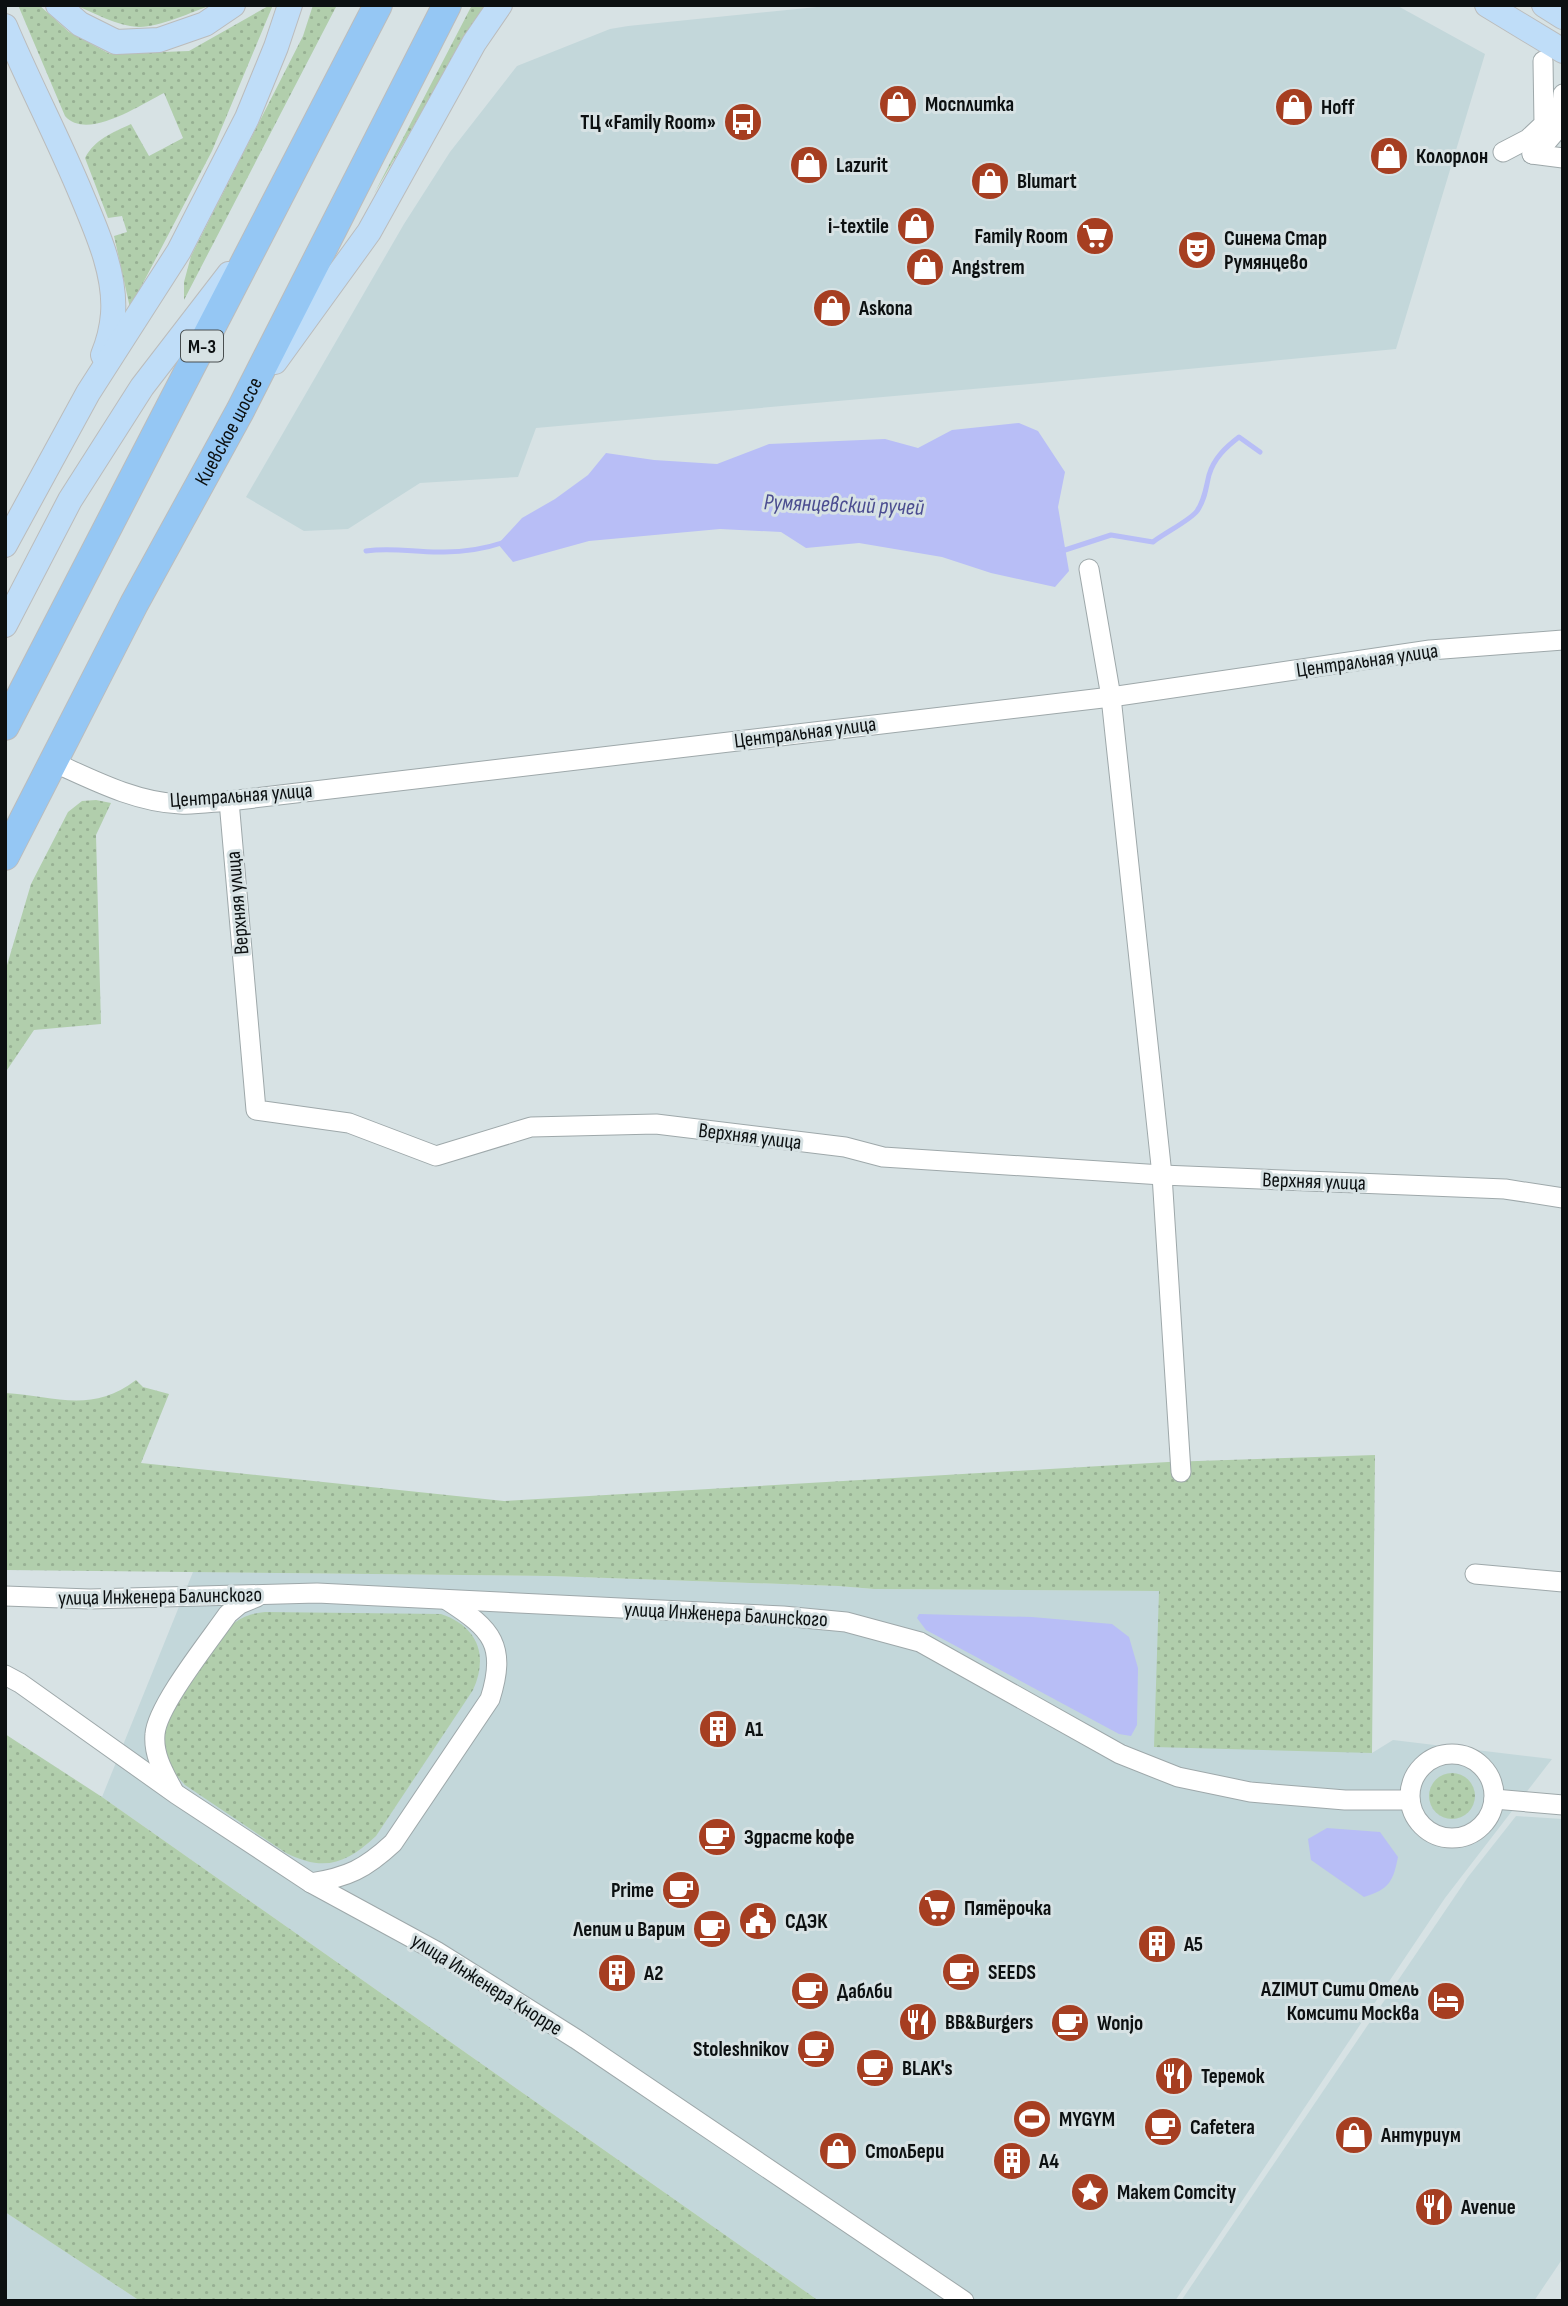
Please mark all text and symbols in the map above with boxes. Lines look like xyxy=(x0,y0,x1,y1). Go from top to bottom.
shop icon: Мосплитка xyxy=(877,83,919,125)
shop icon: Hoff xyxy=(1273,86,1315,128)
place label: Мосплитка xyxy=(925,92,1014,117)
place label: Hoff xyxy=(1321,95,1355,120)
bus stop icon: ТЦ «Family Room» xyxy=(722,101,764,143)
place label: ТЦ «Family Room» xyxy=(580,110,716,135)
shop icon: Колорлон xyxy=(1368,135,1410,177)
shop icon: Lazurit xyxy=(788,144,830,186)
place label: Колорлон xyxy=(1416,144,1488,169)
place label: Lazurit xyxy=(836,153,888,178)
shop icon: Blumart xyxy=(969,160,1011,202)
place label: Blumart xyxy=(1017,169,1077,194)
shop icon: i-textile xyxy=(895,205,937,247)
place label: i-textile xyxy=(828,214,889,239)
supermarket icon: Family Room xyxy=(1074,215,1116,257)
place label: Family Room xyxy=(975,224,1068,249)
place label: Синема Стар Румянцево xyxy=(1224,226,1327,275)
theatre icon: Синема Стар Румянцево xyxy=(1176,229,1218,271)
shop icon: Angstrem xyxy=(904,246,946,288)
place label: Angstrem xyxy=(951,255,1025,280)
shop icon: Askona xyxy=(811,287,853,329)
place label: Askona xyxy=(858,296,913,321)
road number: М-3 xyxy=(181,330,223,362)
street label: Киевское шоссе xyxy=(190,373,268,490)
water label: Румянцевский ручей xyxy=(763,488,925,522)
street label: Центральная улица xyxy=(1295,638,1440,683)
street label: Центральная улица xyxy=(733,711,878,754)
street label: Центральная улица xyxy=(169,778,313,813)
street label: Верхняя улица xyxy=(221,850,254,956)
street label: Верхняя улица xyxy=(697,1118,803,1155)
street label: Верхняя улица xyxy=(1262,1167,1366,1196)
street label: улица Инженера Балинского xyxy=(58,1582,262,1611)
street label: улица Инженера Балинского xyxy=(623,1597,828,1632)
building icon: А1 xyxy=(697,1708,739,1750)
place label: А1 xyxy=(744,1717,763,1742)
cafe icon: Здрасте кофе xyxy=(696,1816,738,1858)
place label: Здрасте кофе xyxy=(744,1825,854,1850)
cafe icon: Prime xyxy=(660,1869,702,1911)
place label: Prime xyxy=(611,1878,654,1903)
supermarket icon: Пятёрочка xyxy=(916,1887,958,1929)
place label: Пятёрочка xyxy=(964,1896,1051,1921)
public building icon: СДЭК xyxy=(737,1900,779,1942)
cafe icon: Лепим и Варим xyxy=(691,1908,733,1950)
place label: СДЭК xyxy=(785,1909,828,1934)
place label: Лепим и Варим xyxy=(572,1917,685,1942)
building icon: А5 xyxy=(1136,1923,1178,1965)
street label: улица Инженера Кнорре xyxy=(407,1928,567,2041)
place label: А5 xyxy=(1183,1932,1203,1957)
cafe icon: SEEDS xyxy=(940,1951,982,1993)
building icon: А2 xyxy=(596,1952,638,1994)
place label: SEEDS xyxy=(988,1960,1036,1985)
place label: А2 xyxy=(643,1961,664,1986)
cafe icon: Даблби xyxy=(789,1970,831,2012)
place label: AZIMUT Сити Отель Комсити Москва xyxy=(1260,1977,1419,2026)
place label: Даблби xyxy=(837,1979,892,2004)
hotel icon: AZIMUT Сити Отель Комсити Москва xyxy=(1425,1980,1467,2022)
restaurant icon: BB&Burgers xyxy=(897,2001,939,2043)
cafe icon: Wonjo xyxy=(1049,2002,1091,2044)
place label: BB&Burgers xyxy=(945,2010,1033,2035)
place label: Wonjo xyxy=(1097,2011,1143,2036)
cafe icon: Stoleshnikov xyxy=(795,2028,837,2070)
place label: Stoleshnikov xyxy=(693,2037,789,2062)
cafe icon: BLAK's xyxy=(854,2047,896,2089)
restaurant icon: Теремок xyxy=(1153,2055,1195,2097)
place label: BLAK's xyxy=(902,2056,953,2081)
place label: Теремок xyxy=(1201,2064,1265,2089)
sports icon: MYGYM xyxy=(1011,2098,1053,2140)
cafe icon: Cafetera xyxy=(1142,2106,1184,2148)
place label: MYGYM xyxy=(1059,2107,1115,2132)
shop icon: Антуриум xyxy=(1333,2114,1375,2156)
place label: Cafetera xyxy=(1190,2115,1255,2140)
place label: Антуриум xyxy=(1380,2123,1461,2148)
shop icon: СтолБери xyxy=(817,2130,859,2172)
place label: СтолБери xyxy=(865,2139,944,2164)
building icon: А4 xyxy=(991,2140,1033,2182)
place label: А4 xyxy=(1038,2149,1059,2174)
place icon: Макет Comcity xyxy=(1069,2171,1111,2213)
place label: Макет Comcity xyxy=(1117,2180,1237,2205)
restaurant icon: Avenue xyxy=(1413,2186,1455,2228)
place label: Avenue xyxy=(1460,2195,1516,2220)

